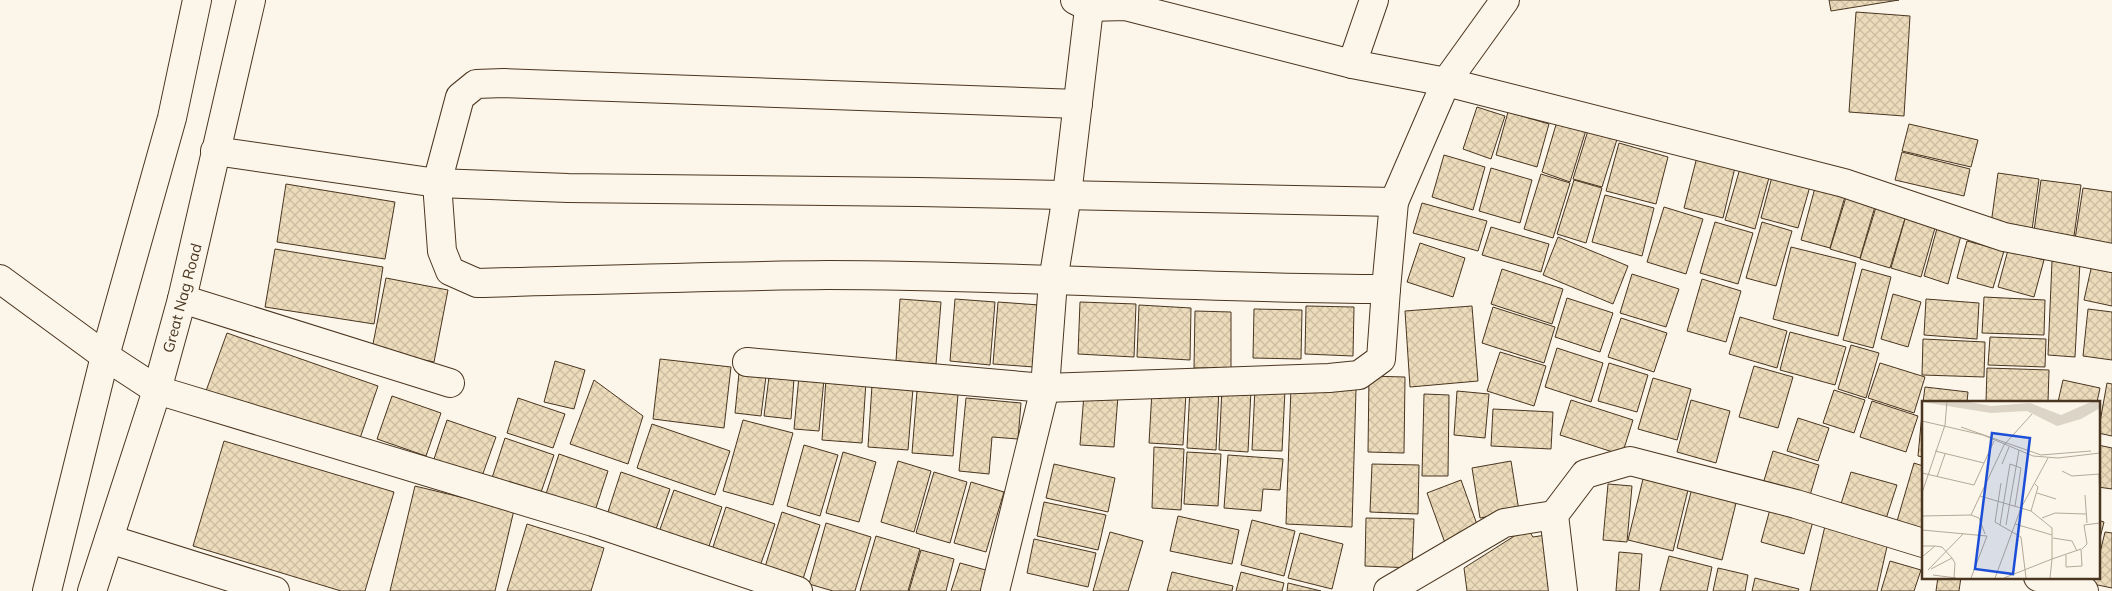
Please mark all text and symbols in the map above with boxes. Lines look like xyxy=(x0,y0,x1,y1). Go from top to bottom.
street label: Great Nag Road xyxy=(158,241,206,355)
inset map xyxy=(1922,401,2100,578)

